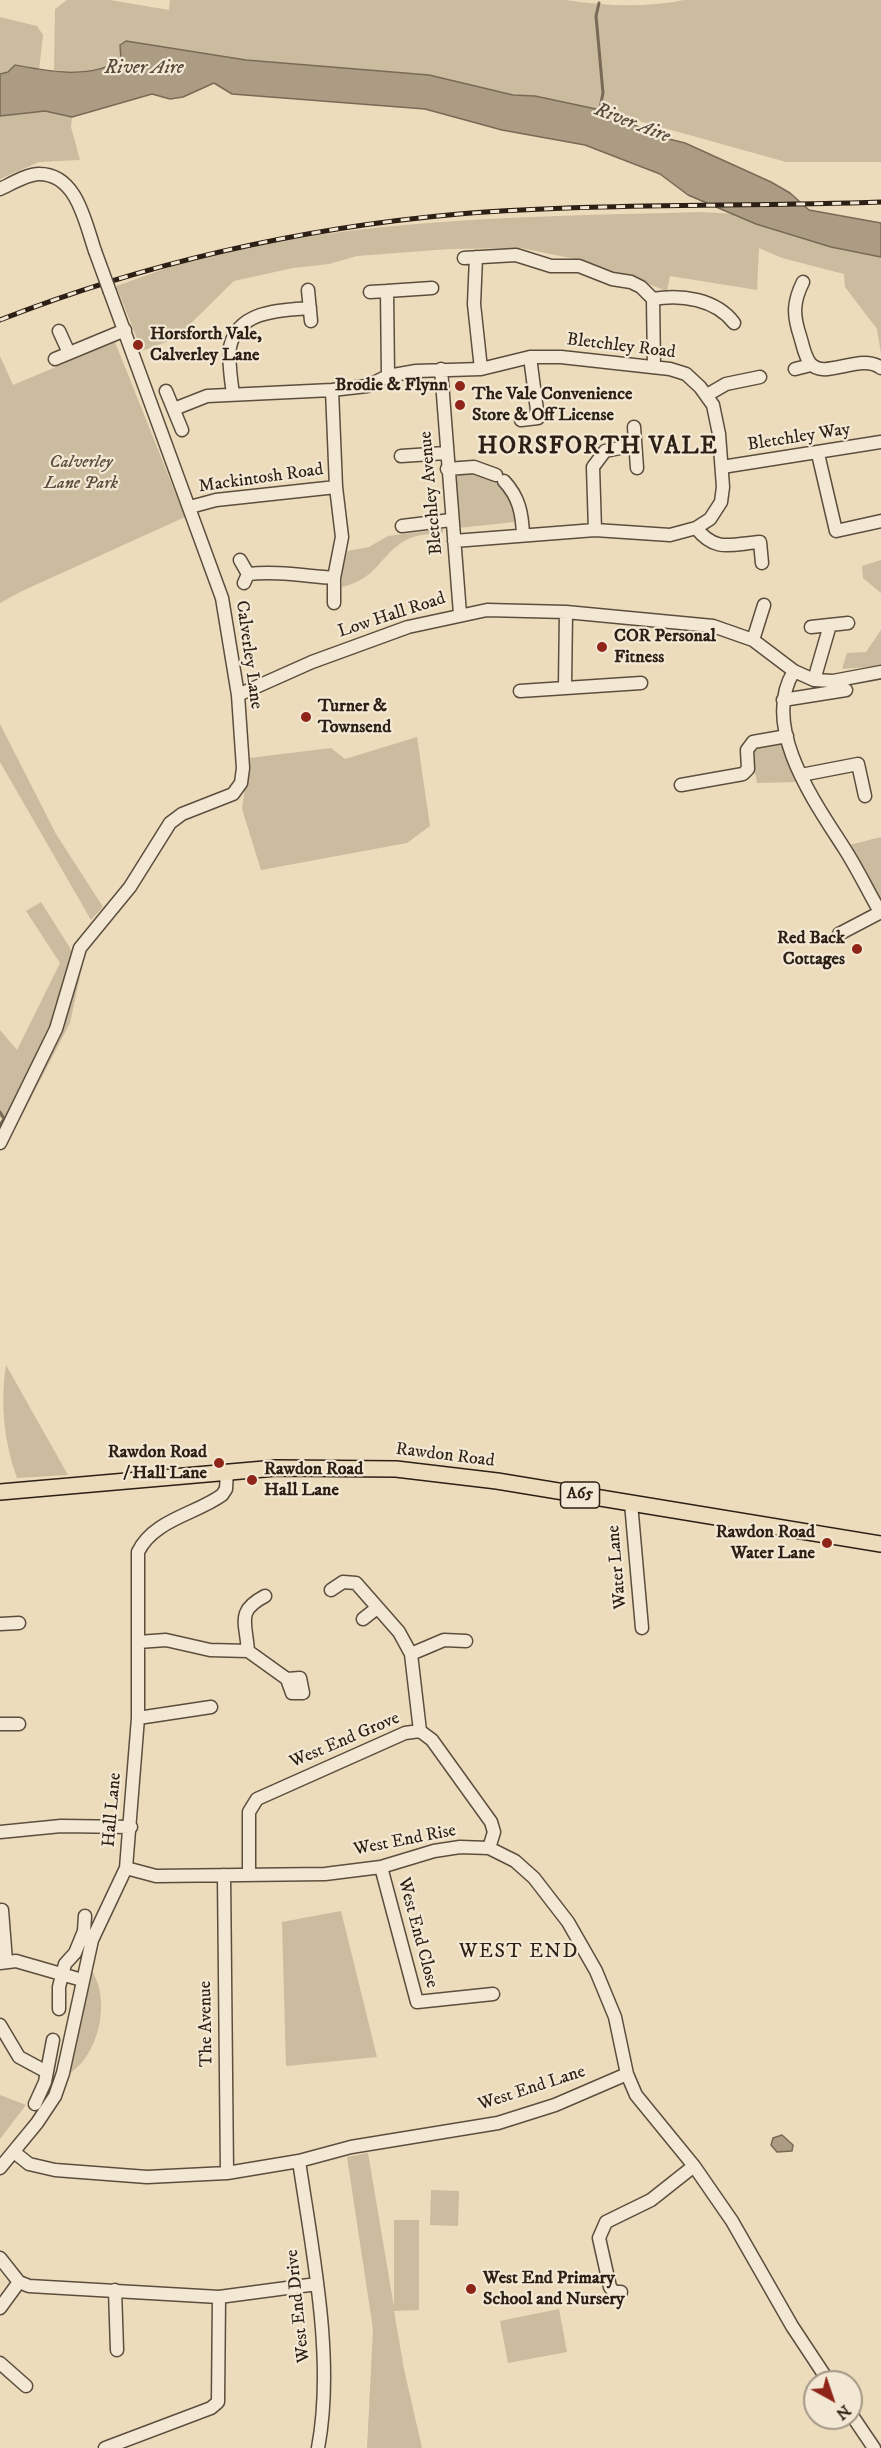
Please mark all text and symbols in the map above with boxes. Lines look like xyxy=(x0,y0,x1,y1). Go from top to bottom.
water label: River Aire xyxy=(104,57,184,81)
water label: River Aire xyxy=(591,99,673,149)
place label: Horsforth Vale, Calverley Lane xyxy=(150,324,262,366)
street label: Bletchley Road xyxy=(565,330,677,364)
marker: Horsforth Vale, Calverley Lane xyxy=(131,338,145,352)
place label: Brodie & Flynn xyxy=(335,375,448,397)
marker: Brodie & Flynn xyxy=(453,379,467,393)
place label: The Vale Convenience Store & Off License xyxy=(472,384,632,426)
marker: The Vale Convenience Store & Off License xyxy=(453,398,467,412)
street label: Bletchley Way xyxy=(746,419,852,457)
street label: Bletchley Avenue xyxy=(416,430,448,556)
district label: HORSFORTH VALE xyxy=(478,434,718,462)
park label: Calverley Lane Park xyxy=(44,452,118,494)
street label: Mackintosh Road xyxy=(197,460,325,498)
street label: Low Hall Road xyxy=(336,588,448,644)
street label: Calverley Lane xyxy=(230,599,266,711)
place label: COR Personal Fitness xyxy=(614,626,716,668)
marker: COR Personal Fitness xyxy=(595,640,609,654)
place label: Turner & Townsend xyxy=(318,696,391,738)
marker: Turner & Townsend xyxy=(299,710,313,724)
place label: Red Back Cottages xyxy=(777,928,845,970)
marker: Red Back Cottages xyxy=(850,942,864,956)
street label: Rawdon Road xyxy=(394,1439,496,1473)
place label: Rawdon Road / Hall Lane xyxy=(108,1442,207,1484)
marker: Rawdon Road / Hall Lane xyxy=(212,1456,226,1470)
place label: Rawdon Road Hall Lane xyxy=(264,1459,363,1502)
marker: Rawdon Road Hall Lane xyxy=(245,1473,259,1487)
road number: A65 xyxy=(560,1482,600,1508)
place label: Rawdon Road Water Lane xyxy=(716,1522,815,1564)
street label: Water Lane xyxy=(604,1524,632,1610)
marker: Rawdon Road Water Lane xyxy=(820,1536,834,1550)
street label: West End Grove xyxy=(287,1708,403,1774)
street label: Hall Lane xyxy=(99,1772,127,1848)
street label: West End Rise xyxy=(352,1821,458,1861)
street label: West End Close xyxy=(392,1876,442,1990)
district label: WEST END xyxy=(459,1941,579,1965)
street label: The Avenue xyxy=(195,1981,219,2067)
street label: West End Lane xyxy=(476,2062,588,2116)
street label: West End Drive xyxy=(282,2248,316,2364)
place label: West End Primary School and Nursery xyxy=(483,2268,625,2310)
marker: West End Primary School and Nursery xyxy=(464,2282,478,2296)
north arrow xyxy=(803,2370,863,2430)
text: N xyxy=(832,2400,855,2424)

